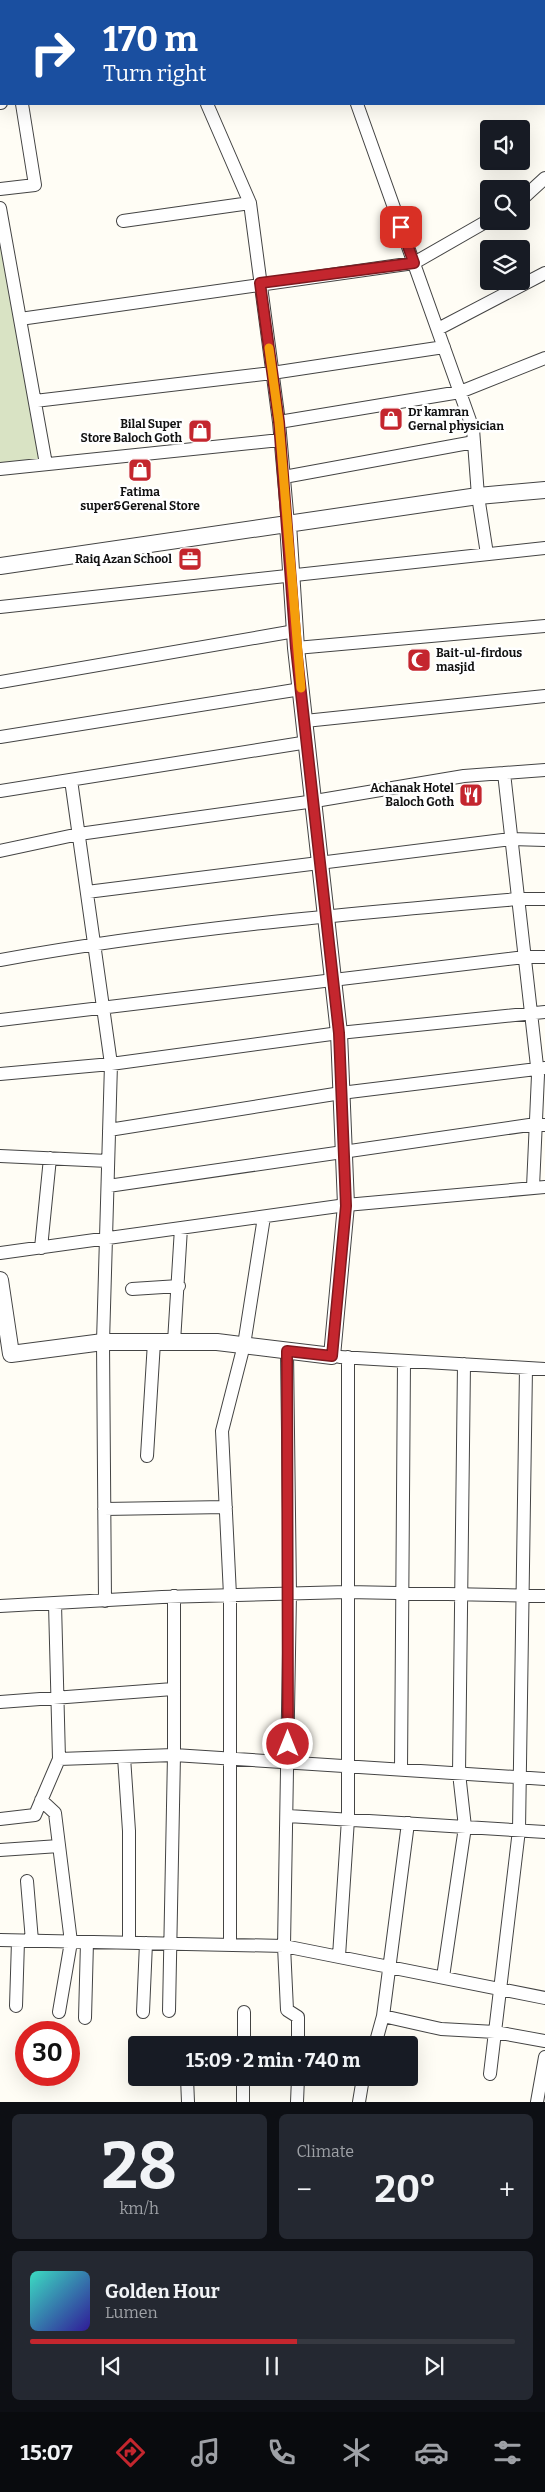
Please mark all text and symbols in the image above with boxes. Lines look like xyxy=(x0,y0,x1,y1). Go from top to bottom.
text: 170 m xyxy=(103,18,198,60)
icon: right xyxy=(20,20,85,85)
text: Turn right xyxy=(103,60,206,87)
map controls xyxy=(480,120,530,290)
button: sound xyxy=(480,120,530,170)
button: search xyxy=(480,180,530,230)
pin xyxy=(380,206,422,248)
icon: arrive xyxy=(387,213,415,241)
button: layers xyxy=(480,240,530,290)
place label: Dr kamran Gernal physician xyxy=(408,405,504,433)
shop icon: Dr kamran Gernal physician xyxy=(378,406,404,432)
place label: Bilal Super Store Baloch Goth xyxy=(81,417,182,445)
shop icon: Bilal Super Store Baloch Goth xyxy=(187,418,213,444)
shop icon: Fatima super&Gerenal Store xyxy=(127,457,153,483)
place label: Fatima super&Gerenal Store xyxy=(80,485,200,513)
office icon: Raiq Azan School xyxy=(177,546,203,572)
place label: Raiq Azan School xyxy=(75,552,172,566)
place label: Bait-ul-firdous masjid xyxy=(436,646,522,675)
mosque icon: Bait-ul-firdous masjid xyxy=(406,647,432,673)
place label: Achanak Hotel Baloch Goth xyxy=(370,781,454,809)
restaurant icon: Achanak Hotel Baloch Goth xyxy=(458,782,484,808)
position arrow xyxy=(261,1717,313,1769)
speed limit sign: 30 xyxy=(15,2021,80,2086)
text: 15:09 · 2 min · 740 m xyxy=(186,2049,360,2072)
text: 28 xyxy=(101,2127,177,2205)
text: Climate xyxy=(297,2142,354,2161)
text: 20° xyxy=(375,2166,436,2212)
text: − xyxy=(297,2173,312,2206)
text: + xyxy=(499,2173,515,2206)
text: km/h xyxy=(119,2199,159,2218)
text: Golden Hour xyxy=(105,2280,220,2303)
text: Lumen xyxy=(105,2303,158,2322)
icon: previous xyxy=(97,2352,125,2380)
icon: pause xyxy=(258,2352,286,2380)
icon: next xyxy=(420,2352,448,2380)
icon: directions xyxy=(113,2435,148,2470)
icon: music xyxy=(188,2435,223,2470)
icon: phone xyxy=(264,2435,299,2470)
icon: climate xyxy=(339,2435,374,2470)
icon: car xyxy=(414,2435,449,2470)
icon: filters xyxy=(490,2435,525,2470)
text: 15:07 xyxy=(20,2439,73,2466)

